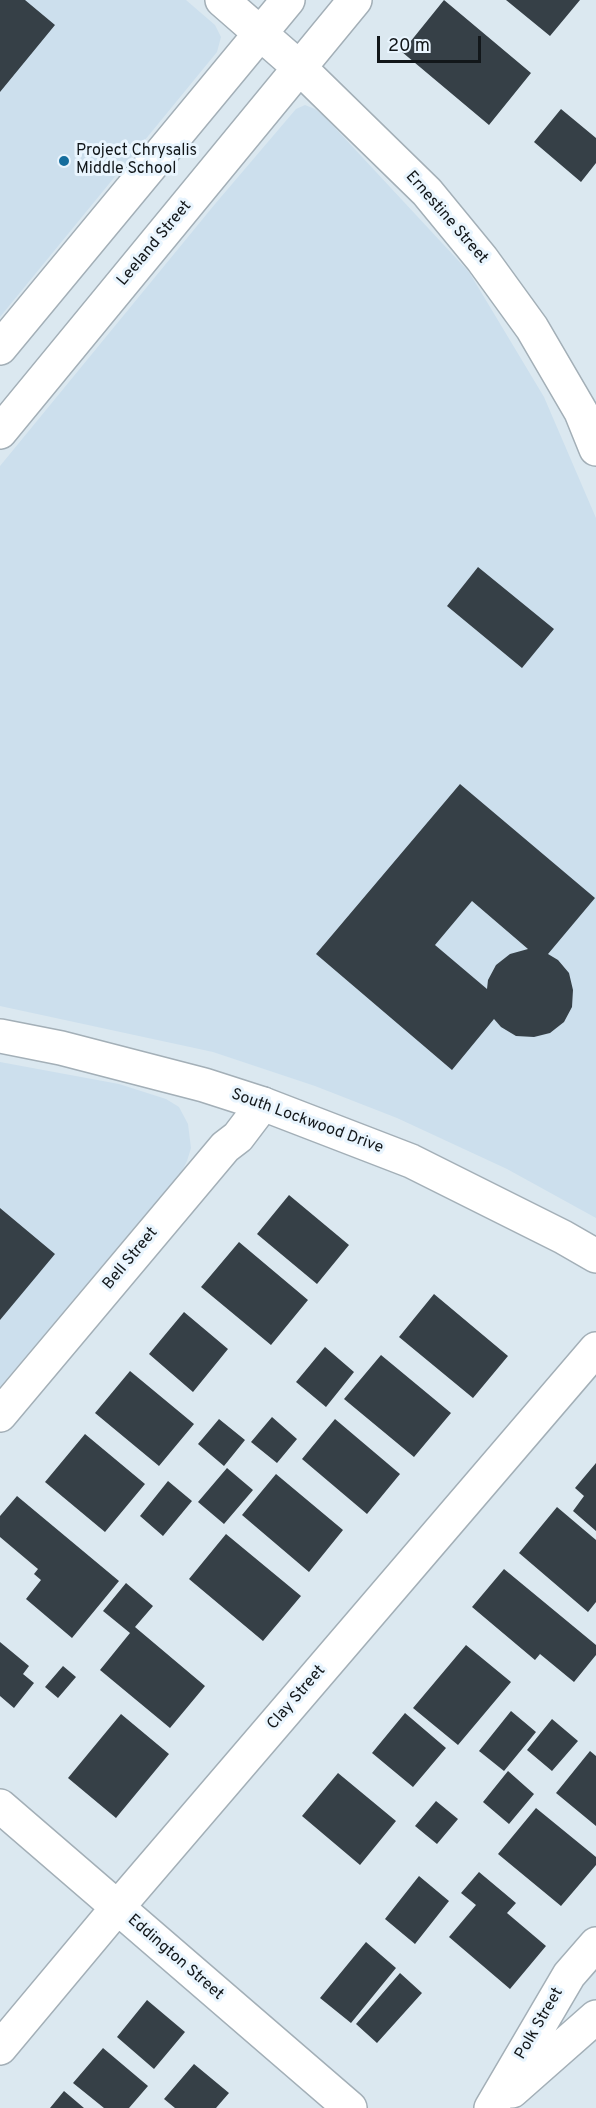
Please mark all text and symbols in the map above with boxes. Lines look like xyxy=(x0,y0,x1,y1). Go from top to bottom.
scale bar xyxy=(380,24,484,62)
text: 20 m xyxy=(388,35,430,58)
place label: Project Chrysalis Middle School xyxy=(76,142,197,180)
marker: Project Chrysalis Middle School xyxy=(57,154,71,168)
street label: Ernestine Street xyxy=(401,168,491,268)
street label: Leeland Street xyxy=(114,197,196,291)
street label: South Lockwood Drive xyxy=(228,1086,386,1158)
street label: Bell Street xyxy=(99,1224,163,1294)
street label: Clay Street xyxy=(264,1662,330,1734)
street label: Eddington Street xyxy=(123,1911,227,2005)
street label: Polk Street xyxy=(512,1985,568,2063)

